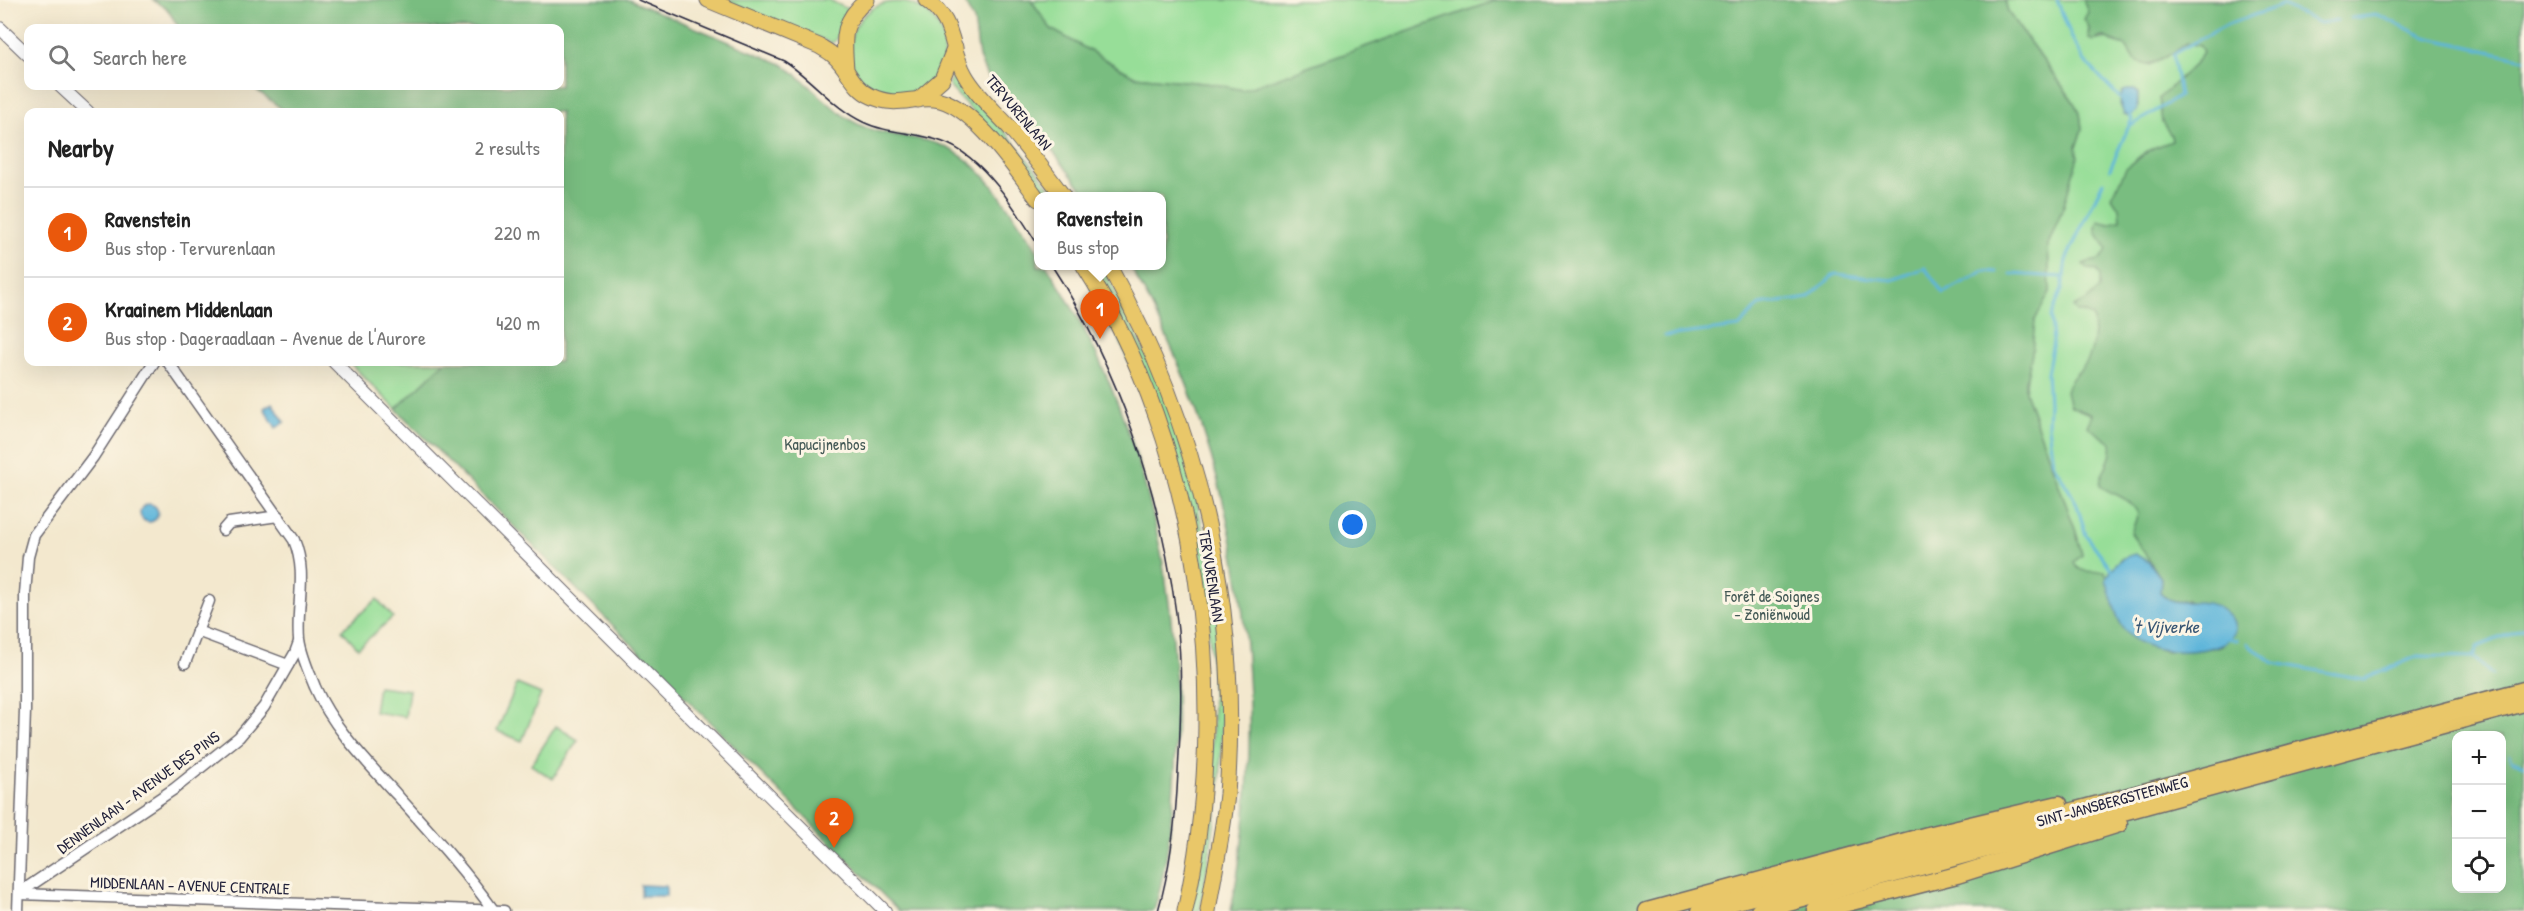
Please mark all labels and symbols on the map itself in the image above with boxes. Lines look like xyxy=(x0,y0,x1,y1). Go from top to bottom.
street label: TERVURENLAAN xyxy=(981,69,1057,155)
pin: 1 xyxy=(1080,290,1120,339)
park label: Kapucijnenbos xyxy=(784,433,866,455)
your location xyxy=(1338,510,1367,539)
street label: TERVURENLAAN xyxy=(1194,529,1230,623)
park label: Forêt de Soignes - Zoniënwoud xyxy=(1724,585,1819,625)
water label: 't Vijverke xyxy=(2131,614,2200,639)
street label: DENNENLAAN - AVENUE DES PINS xyxy=(52,725,224,859)
street label: SINT-JANSBERGSTEENWEG xyxy=(2034,770,2190,832)
pin: 2 xyxy=(814,798,854,848)
street label: MIDDENLAAN - AVENUE CENTRALE xyxy=(90,871,290,899)

